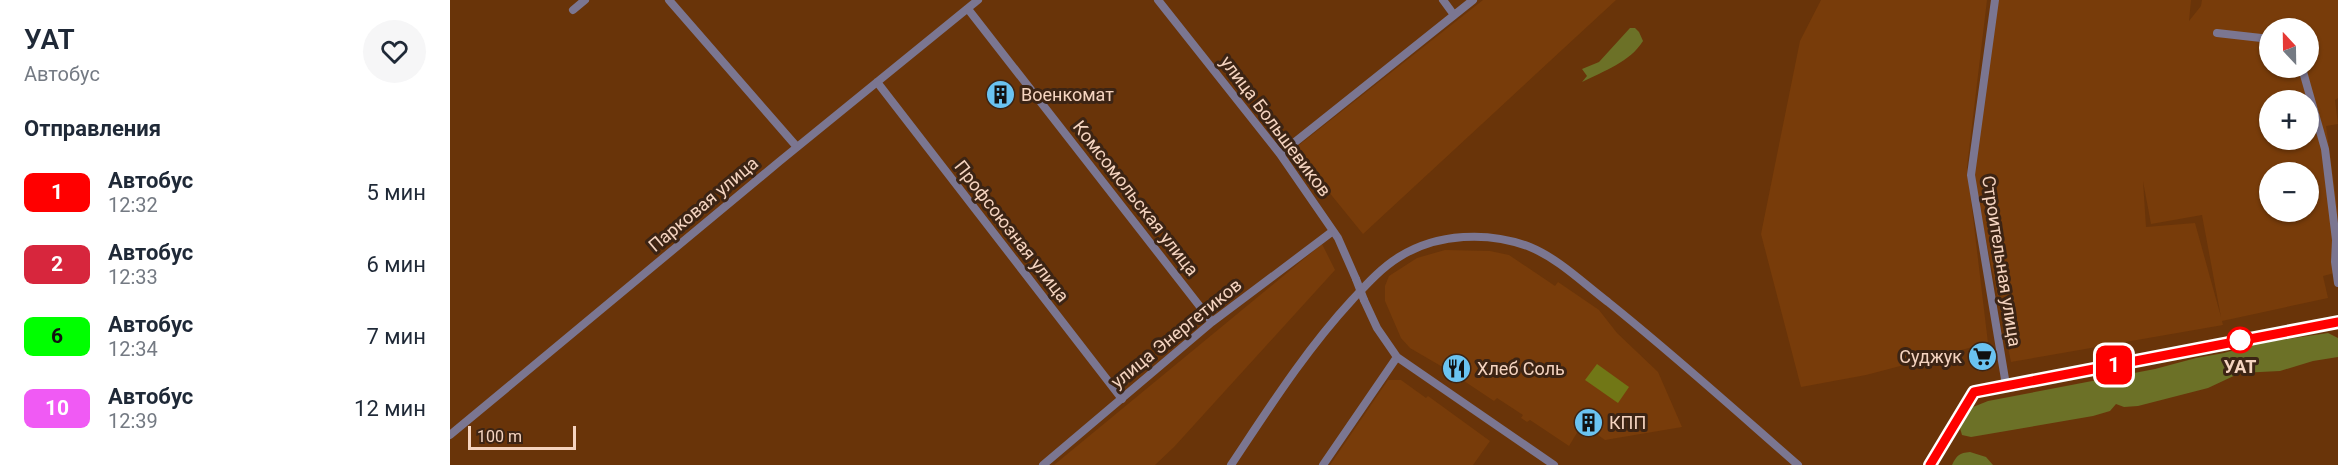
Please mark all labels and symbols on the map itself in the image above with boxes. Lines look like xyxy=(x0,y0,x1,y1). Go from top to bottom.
north arrow xyxy=(2259,18,2319,78)
street label: улица Большевиков xyxy=(1216,52,1336,200)
building icon: Военкомат xyxy=(984,78,1016,110)
place label: Военкомат xyxy=(1021,84,1114,105)
street label: Комсомольская улица xyxy=(1069,116,1203,280)
street label: Парковая улица xyxy=(644,152,762,256)
street label: Профсоюзная улица xyxy=(950,156,1074,306)
street label: Строительная улица xyxy=(1978,174,2026,348)
street label: улица Энергетиков xyxy=(1106,274,1246,392)
marker: УАТ xyxy=(2227,327,2253,353)
supermarket icon: Суджук xyxy=(1967,340,1999,372)
place label: Суджук xyxy=(1899,346,1962,367)
line badge: 1 xyxy=(2094,346,2134,385)
restaurant icon: Хлеб Соль xyxy=(1440,352,1472,384)
place label: УАТ xyxy=(2224,356,2256,377)
place label: Хлеб Соль xyxy=(1477,358,1565,379)
building icon: КПП xyxy=(1572,406,1604,438)
place label: КПП xyxy=(1609,412,1646,433)
scale bar xyxy=(468,423,576,450)

